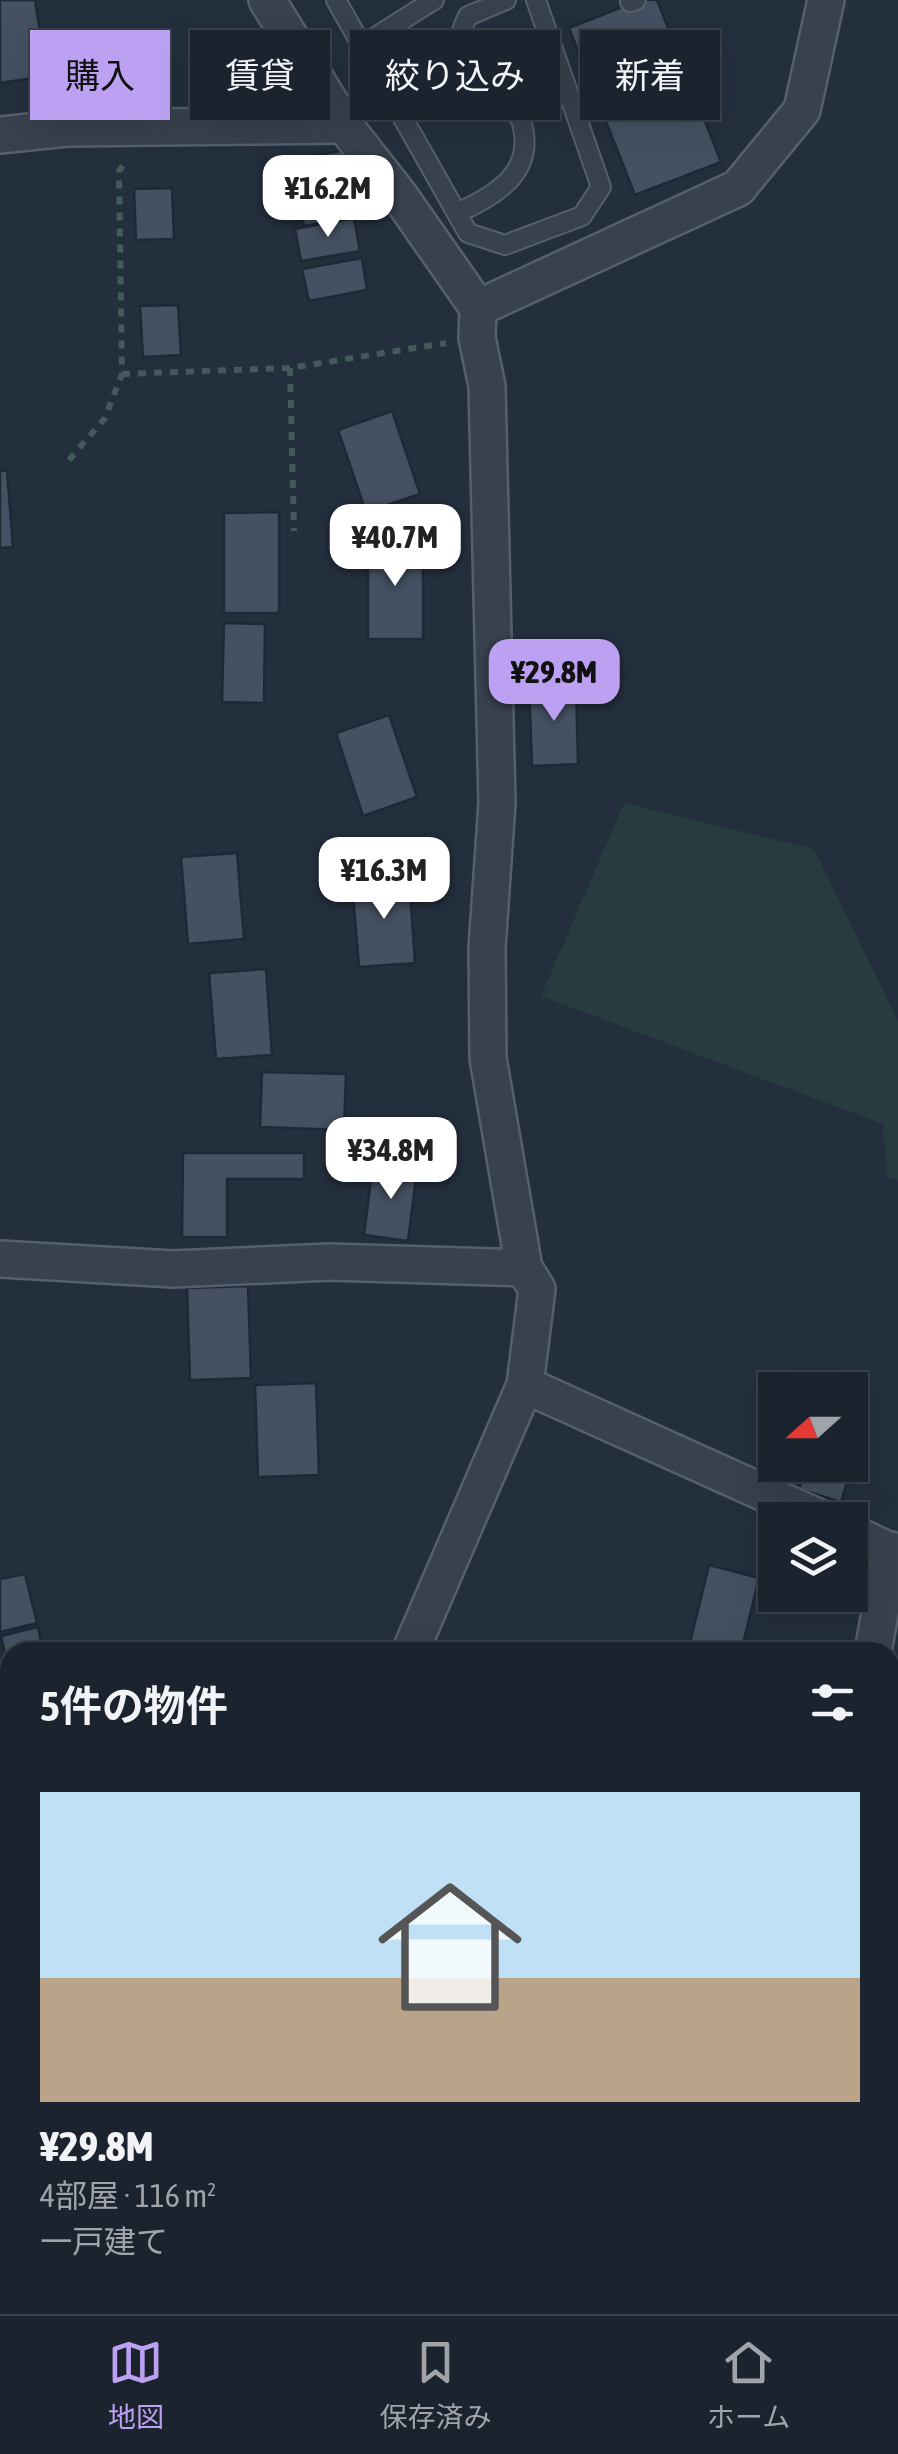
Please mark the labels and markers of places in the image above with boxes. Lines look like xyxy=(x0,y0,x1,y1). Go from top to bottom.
pin: ¥16.2M xyxy=(247,155,409,240)
pin: ¥40.7M xyxy=(314,504,476,589)
pin: ¥29.8M xyxy=(473,639,635,724)
pin: ¥16.3M xyxy=(303,837,465,922)
pin: ¥34.8M xyxy=(310,1117,472,1202)

